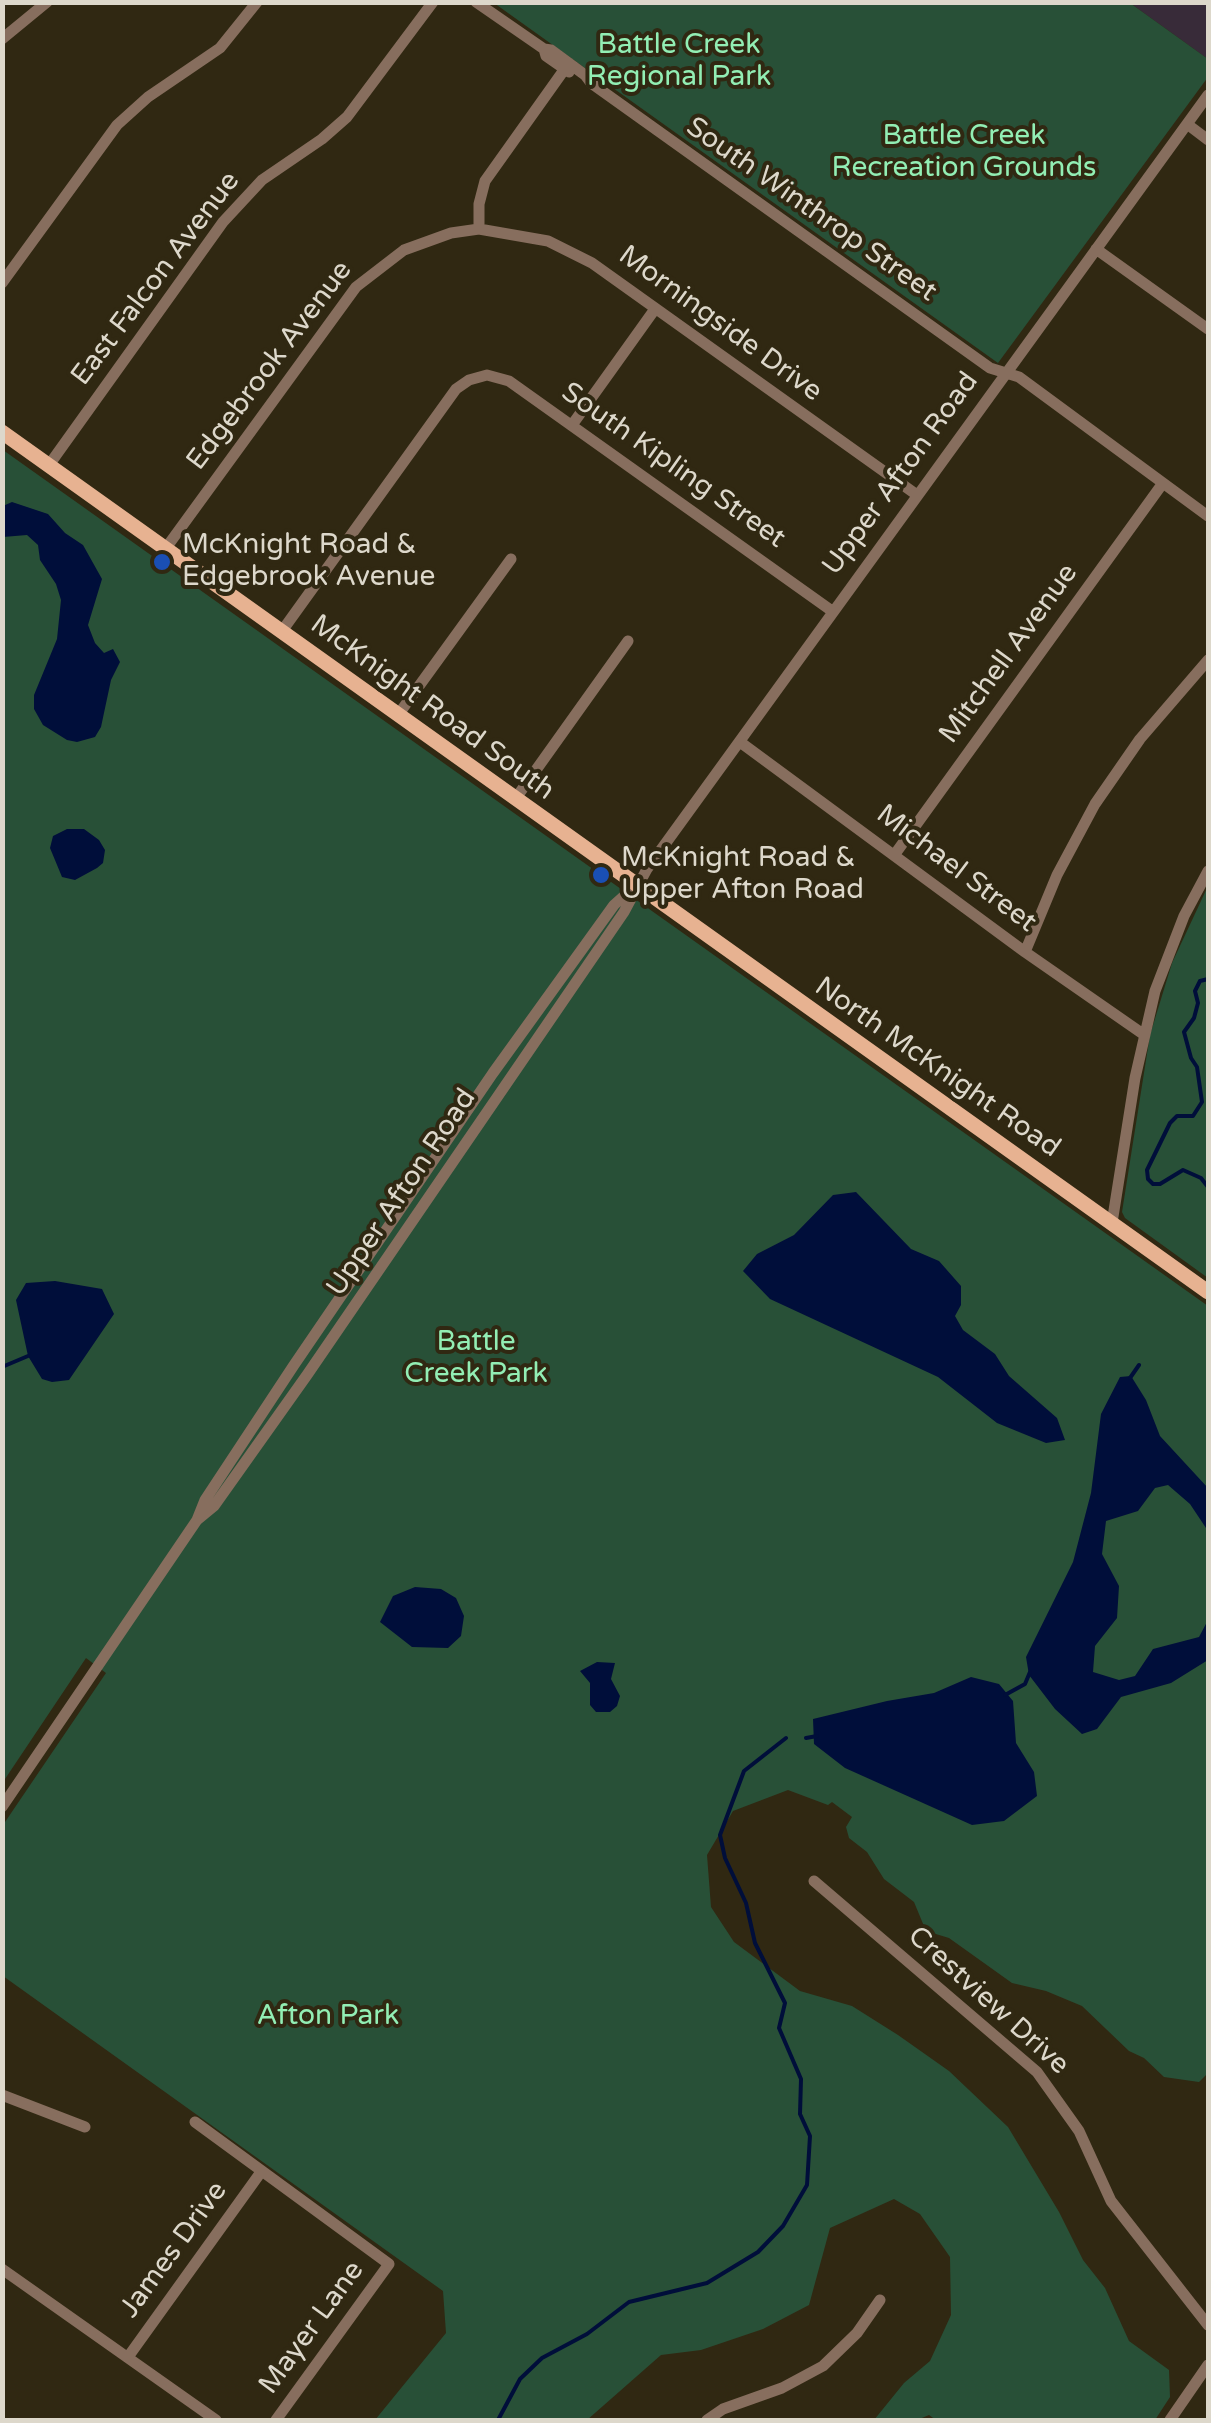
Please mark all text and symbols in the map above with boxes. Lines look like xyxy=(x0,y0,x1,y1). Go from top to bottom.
park label: Battle Creek Regional Park xyxy=(587,29,771,95)
street label: South Winthrop Street xyxy=(679,111,943,309)
park label: Battle Creek Recreation Grounds xyxy=(831,120,1097,186)
street label: East Falcon Avenue xyxy=(65,166,247,392)
street label: Morningside Drive xyxy=(612,239,828,409)
street label: Edgebrook Avenue xyxy=(180,255,360,477)
street label: Upper Afton Road xyxy=(816,366,986,582)
street label: South Kipling Street xyxy=(555,376,791,556)
place label: McKnight Road & Edgebrook Avenue xyxy=(182,529,435,595)
marker: McKnight Road & Edgebrook Avenue xyxy=(151,551,173,573)
street label: Mitchell Avenue xyxy=(933,558,1085,750)
street label: McKnight Road South xyxy=(303,608,561,808)
street label: Michael Street xyxy=(869,798,1043,940)
place label: McKnight Road & Upper Afton Road xyxy=(621,842,864,908)
marker: McKnight Road & Upper Afton Road xyxy=(590,864,612,886)
street label: North McKnight Road xyxy=(808,971,1066,1165)
street label: Upper Afton Road xyxy=(320,1083,484,1303)
park label: Battle Creek Park xyxy=(404,1326,548,1392)
street label: Crestview Drive xyxy=(900,1920,1076,2082)
park label: Afton Park xyxy=(257,2000,399,2034)
street label: James Drive xyxy=(113,2175,235,2325)
street label: Mayer Lane xyxy=(253,2255,371,2401)

